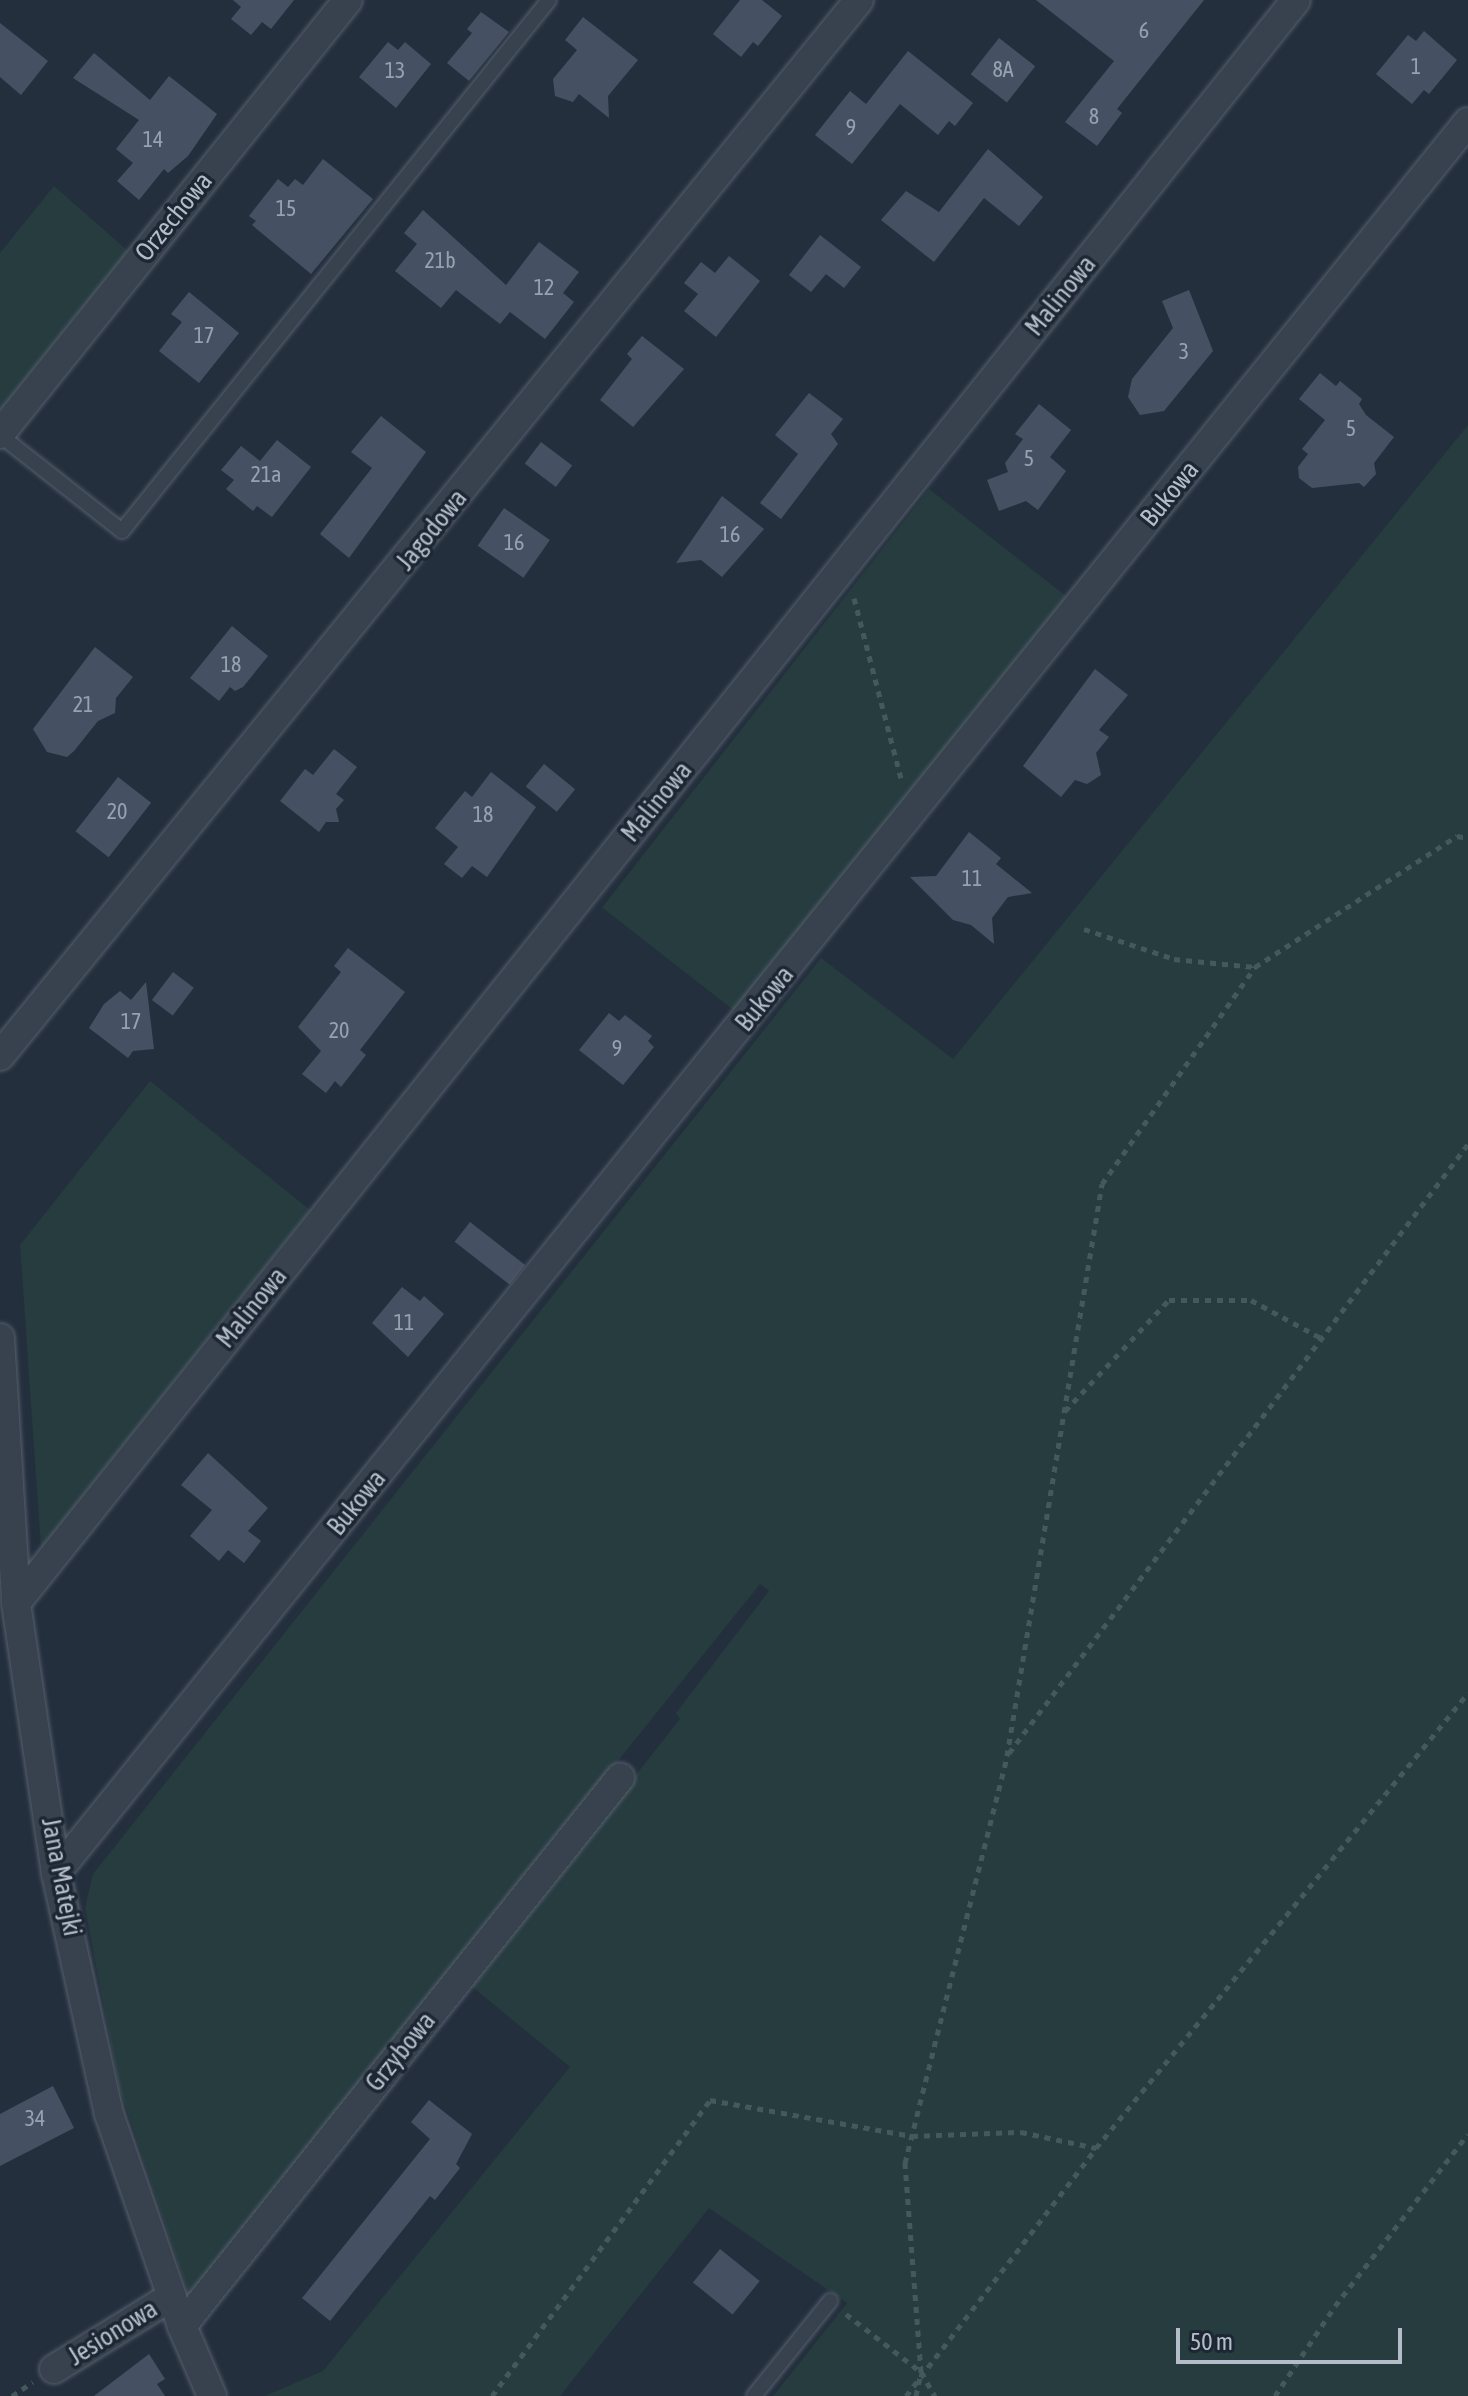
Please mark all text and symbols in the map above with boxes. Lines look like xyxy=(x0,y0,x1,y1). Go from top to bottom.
house number: 6 xyxy=(1139,18,1149,44)
house number: 1 xyxy=(1411,54,1421,80)
house number: 8A xyxy=(992,57,1014,83)
house number: 13 xyxy=(385,58,405,84)
house number: 8 xyxy=(1089,104,1099,130)
house number: 9 xyxy=(846,115,856,141)
house number: 14 xyxy=(143,127,163,153)
street label: Orzechowa xyxy=(129,166,219,268)
house number: 15 xyxy=(276,196,296,222)
house number: 21b xyxy=(424,248,456,274)
street label: Malinowa xyxy=(1019,250,1103,342)
house number: 12 xyxy=(534,275,554,301)
house number: 17 xyxy=(194,323,214,349)
house number: 3 xyxy=(1179,339,1189,365)
house number: 5 xyxy=(1346,416,1356,442)
house number: 5 xyxy=(1024,446,1034,472)
street label: Bukowa xyxy=(1134,455,1206,533)
house number: 21a xyxy=(251,462,281,488)
street label: Jagodowa xyxy=(390,483,474,577)
house number: 16 xyxy=(720,522,740,548)
house number: 16 xyxy=(504,530,524,556)
house number: 18 xyxy=(221,652,241,678)
house number: 21 xyxy=(73,692,93,718)
street label: Malinowa xyxy=(615,756,699,848)
house number: 20 xyxy=(107,799,127,825)
house number: 18 xyxy=(473,802,493,828)
house number: 11 xyxy=(962,866,982,892)
street label: Bukowa xyxy=(729,960,801,1038)
house number: 17 xyxy=(121,1009,141,1035)
house number: 20 xyxy=(329,1018,349,1044)
house number: 9 xyxy=(612,1036,622,1062)
street label: Malinowa xyxy=(210,1262,294,1354)
house number: 11 xyxy=(394,1310,414,1336)
street label: Bukowa xyxy=(321,1464,393,1542)
street label: Jana Matejki xyxy=(34,1815,88,1939)
street label: Grzybowa xyxy=(360,2006,442,2098)
house number: 34 xyxy=(25,2106,45,2132)
street label: Jesionowa xyxy=(63,2293,163,2373)
scale bar xyxy=(1180,2312,1406,2362)
text: 50 m xyxy=(1190,2328,1233,2355)

